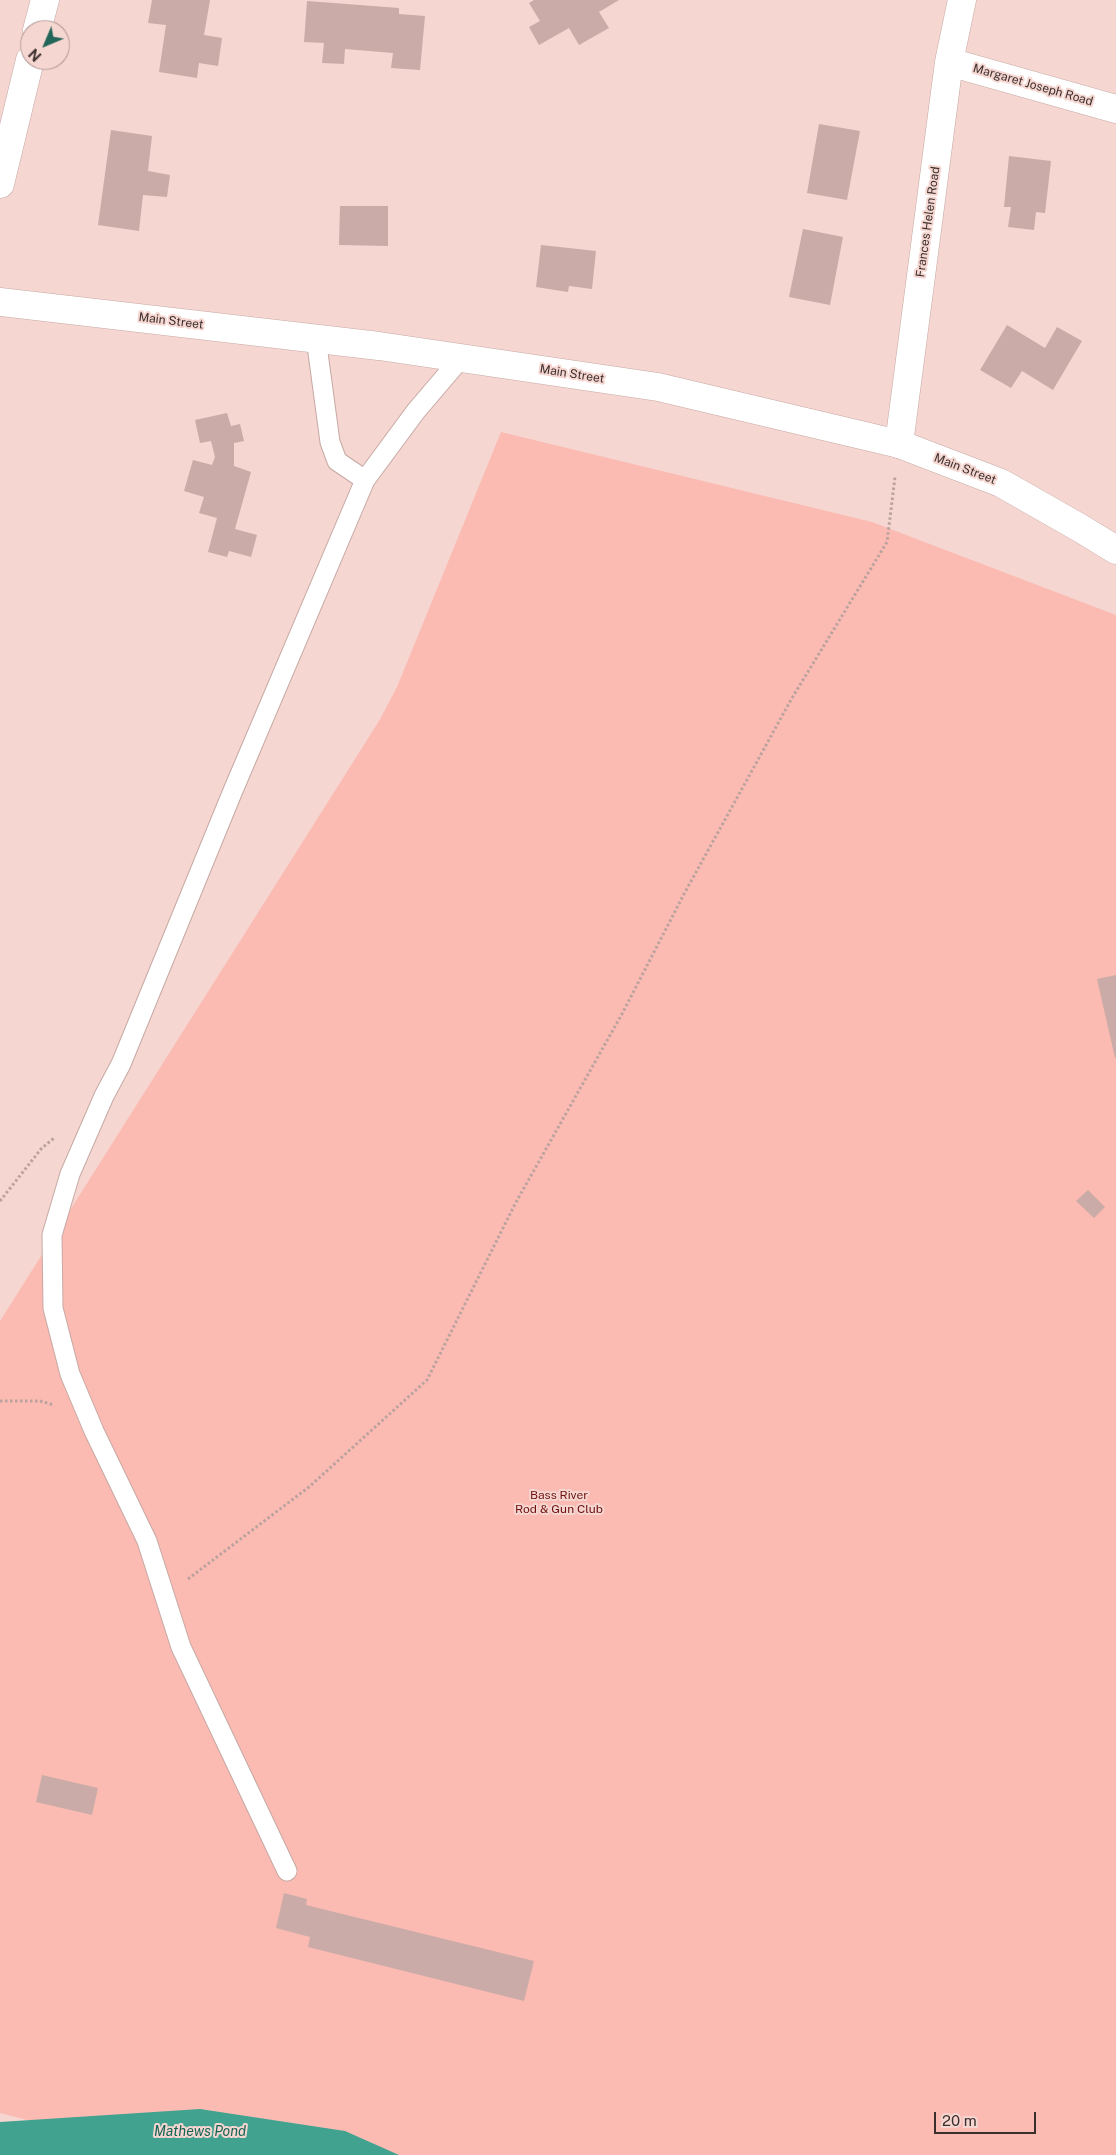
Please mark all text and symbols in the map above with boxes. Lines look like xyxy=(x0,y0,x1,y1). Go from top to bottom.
north arrow xyxy=(20,20,70,70)
text: N xyxy=(26,45,45,64)
street label: Margaret Joseph Road xyxy=(971,61,1095,109)
street label: Frances Helen Road xyxy=(913,166,943,278)
street label: Main Street xyxy=(138,310,204,332)
street label: Main Street xyxy=(539,362,605,386)
street label: Main Street xyxy=(932,451,998,487)
park label: Bass River Rod & Gun Club xyxy=(515,1488,603,1516)
scale bar xyxy=(936,2102,1038,2134)
text: 20 m xyxy=(942,2112,977,2129)
water label: Mathews Pond xyxy=(154,2124,246,2140)

